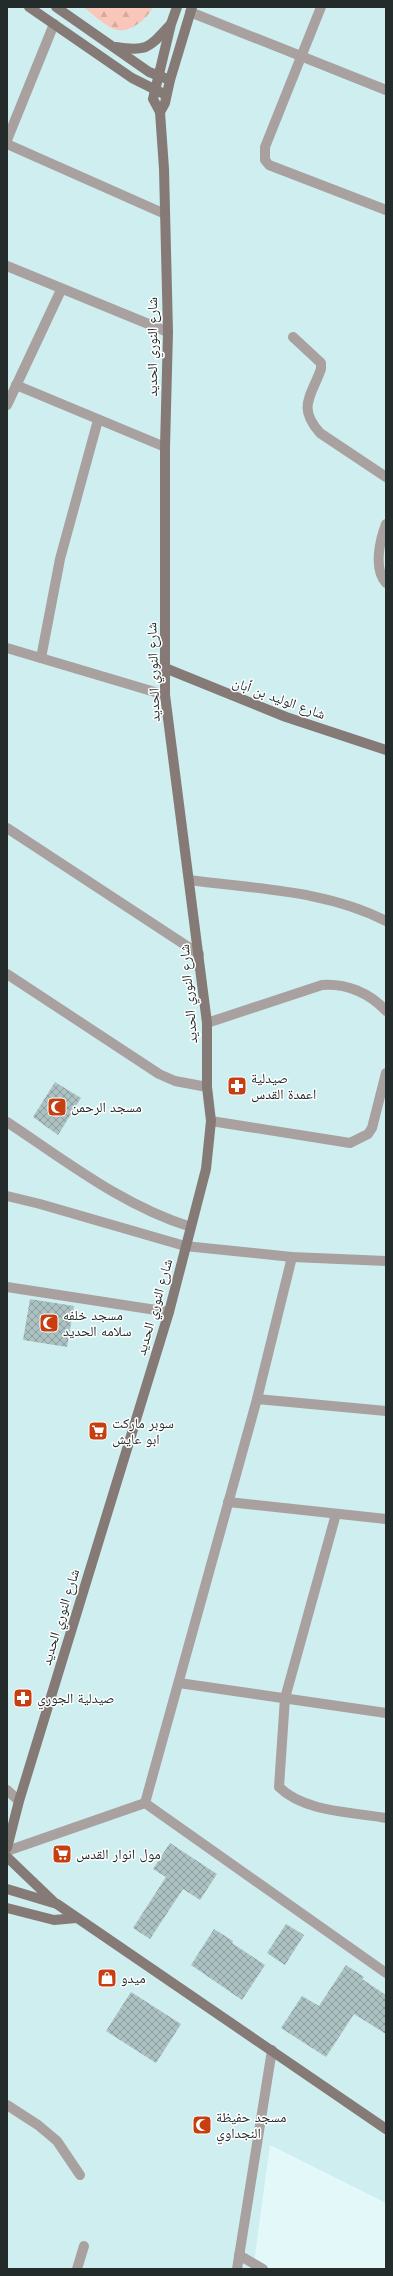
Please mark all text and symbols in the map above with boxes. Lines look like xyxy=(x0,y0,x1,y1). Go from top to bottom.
street label: شارع النوري الحديد xyxy=(142,297,164,397)
street label: شارع النوري الحديد xyxy=(141,622,166,722)
street label: شارع الوليد بن أبان xyxy=(230,672,328,724)
street label: شارع النوري الحديد xyxy=(174,943,204,1045)
place label: صيدلية اعمدة القدس xyxy=(251,1068,316,1104)
pharmacy icon: صيدلية اعمدة القدس xyxy=(226,1075,248,1097)
mosque icon: مسجد الرحمن xyxy=(46,1096,68,1118)
place label: مسجد الرحمن xyxy=(71,1097,142,1117)
street label: شارع النوري الحديد xyxy=(131,1256,179,1358)
place label: مسجد خلفه سلامه الحديد xyxy=(63,1305,131,1341)
mosque icon: مسجد خلفه سلامه الحديد xyxy=(38,1312,60,1334)
place label: سوبر ماركت ابو عايش xyxy=(112,1413,174,1449)
supermarket icon: سوبر ماركت ابو عايش xyxy=(87,1420,109,1442)
street label: شارع النوري الحديد xyxy=(36,1566,86,1668)
pharmacy icon: صيدلية الجوري xyxy=(12,1687,34,1709)
place label: صيدلية الجوري xyxy=(37,1688,114,1710)
supermarket icon: مول انوار القدس xyxy=(51,1843,73,1865)
place label: مول انوار القدس xyxy=(76,1844,161,1864)
shop icon: ميدو xyxy=(96,1967,118,1989)
place label: ميدو xyxy=(121,1968,146,1988)
place label: مسجد حفيظة النجداوي xyxy=(216,2107,286,2145)
mosque icon: مسجد حفيظة النجداوي xyxy=(191,2114,213,2136)

